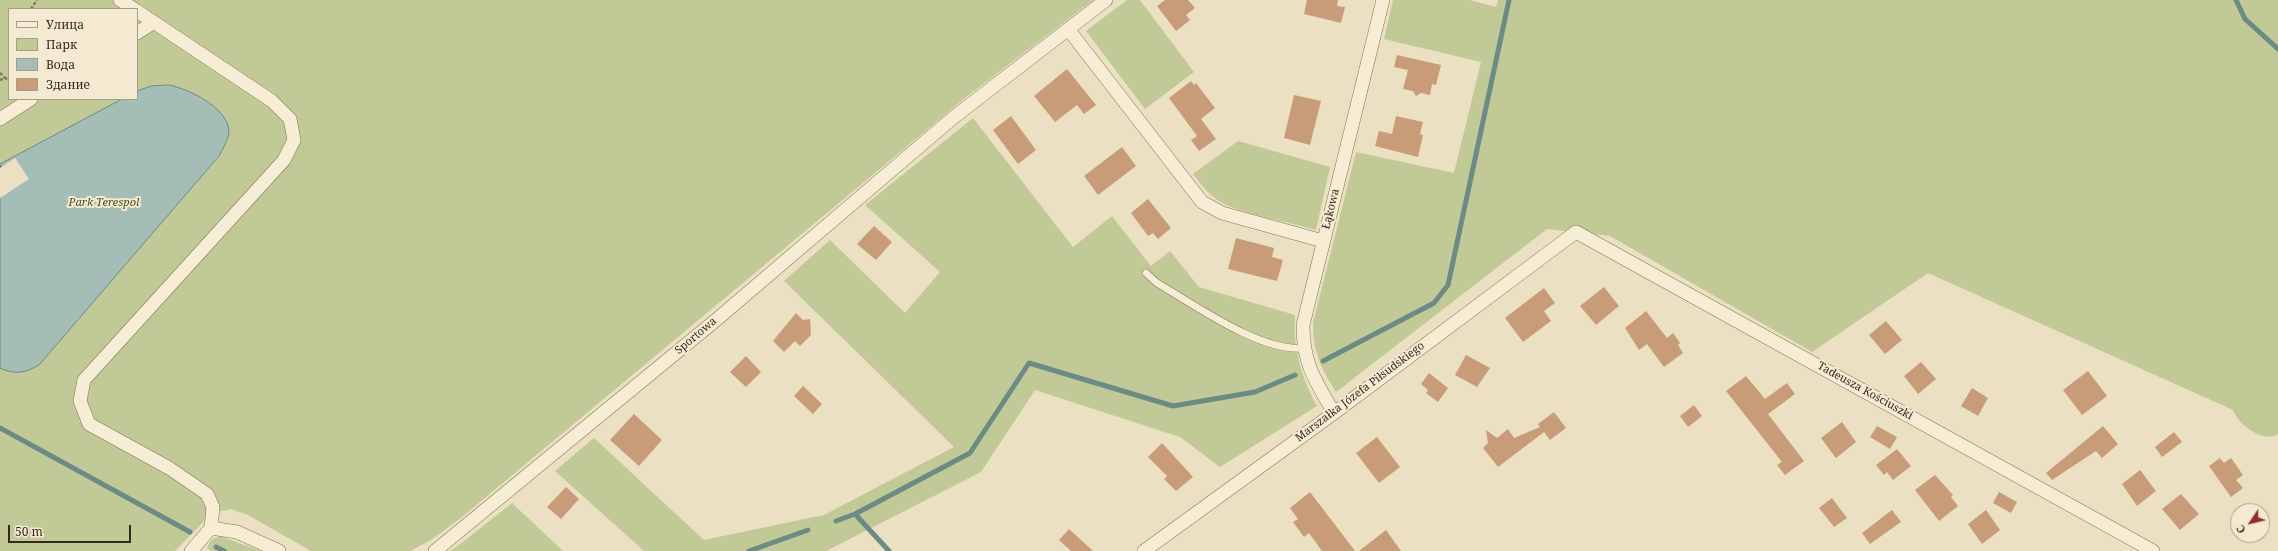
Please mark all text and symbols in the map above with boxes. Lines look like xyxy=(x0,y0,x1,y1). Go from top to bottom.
legend xyxy=(8,8,138,100)
text: Улица xyxy=(46,16,84,33)
text: Парк xyxy=(46,36,77,53)
text: Вода xyxy=(46,56,75,73)
text: Здание xyxy=(46,76,90,93)
street label: Łąkowa xyxy=(1320,187,1342,231)
park label: Park Terespol xyxy=(69,196,139,210)
street label: Sportowa xyxy=(673,315,719,357)
street label: Marszałka Józefa Piłsudskiego xyxy=(1293,339,1427,445)
street label: Tadeusza Kościuszki xyxy=(1815,359,1915,423)
north arrow xyxy=(2230,503,2270,543)
scale bar xyxy=(10,517,133,543)
text: С xyxy=(2232,522,2249,537)
text: 50 m xyxy=(15,523,43,540)

